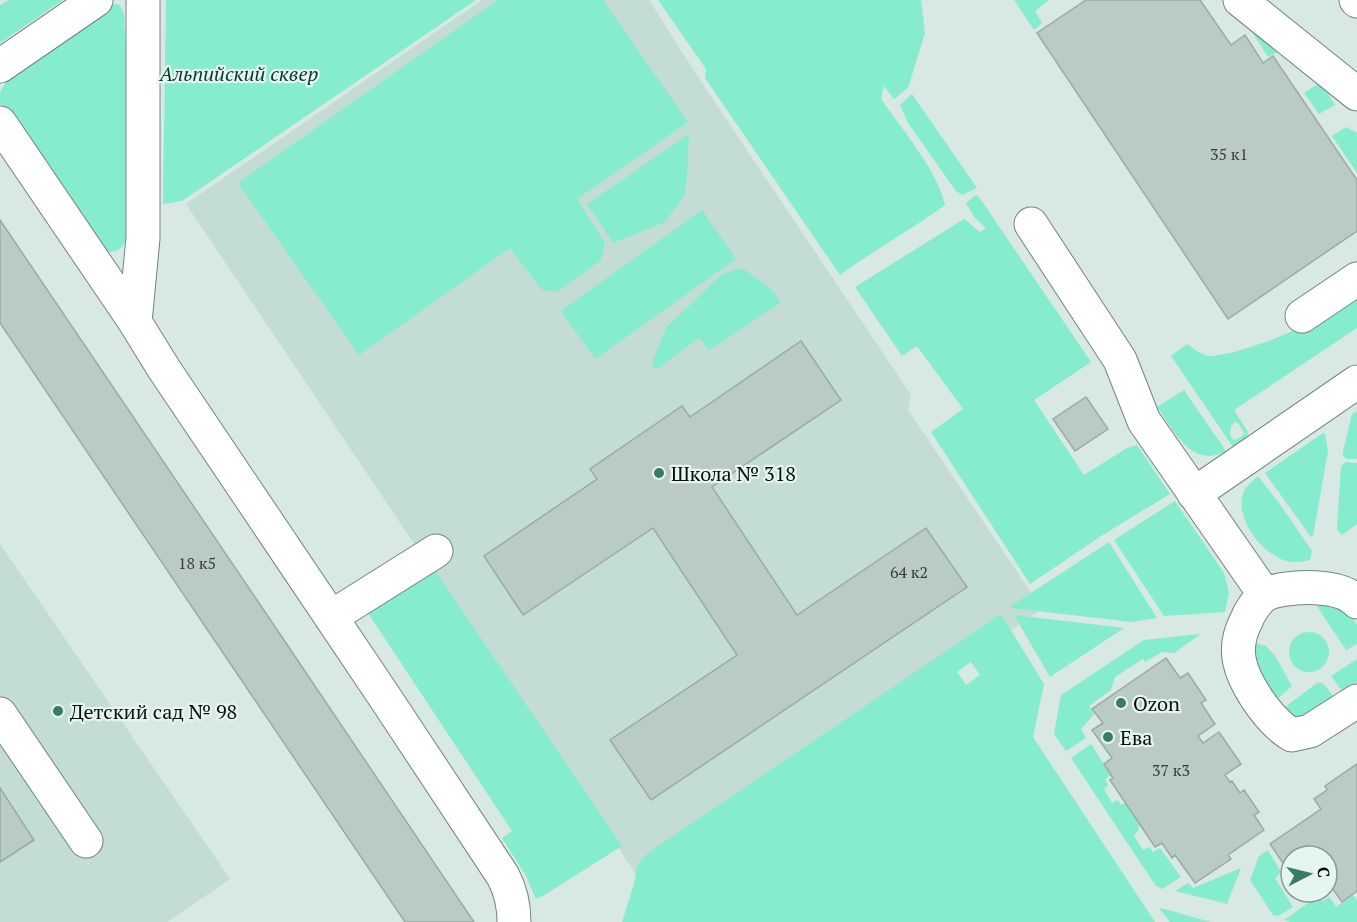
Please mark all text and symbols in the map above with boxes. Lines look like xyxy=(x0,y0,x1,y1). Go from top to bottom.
park label: Альпийский сквер xyxy=(159,60,319,87)
house number: 35 к1 xyxy=(1210,143,1248,165)
place label: Школа № 318 xyxy=(671,460,796,487)
marker: Школа № 318 xyxy=(652,466,666,480)
house number: 18 к5 xyxy=(178,552,216,574)
house number: 64 к2 xyxy=(890,561,928,583)
place label: Ozon xyxy=(1133,690,1180,717)
marker: Ozon xyxy=(1114,696,1128,710)
place label: Детский сад № 98 xyxy=(70,698,237,725)
marker: Детский сад № 98 xyxy=(51,704,65,718)
place label: Ева xyxy=(1120,724,1152,751)
marker: Ева xyxy=(1101,730,1115,744)
house number: 37 к3 xyxy=(1152,759,1190,781)
north arrow xyxy=(1279,844,1339,904)
text: С xyxy=(1312,866,1335,879)

